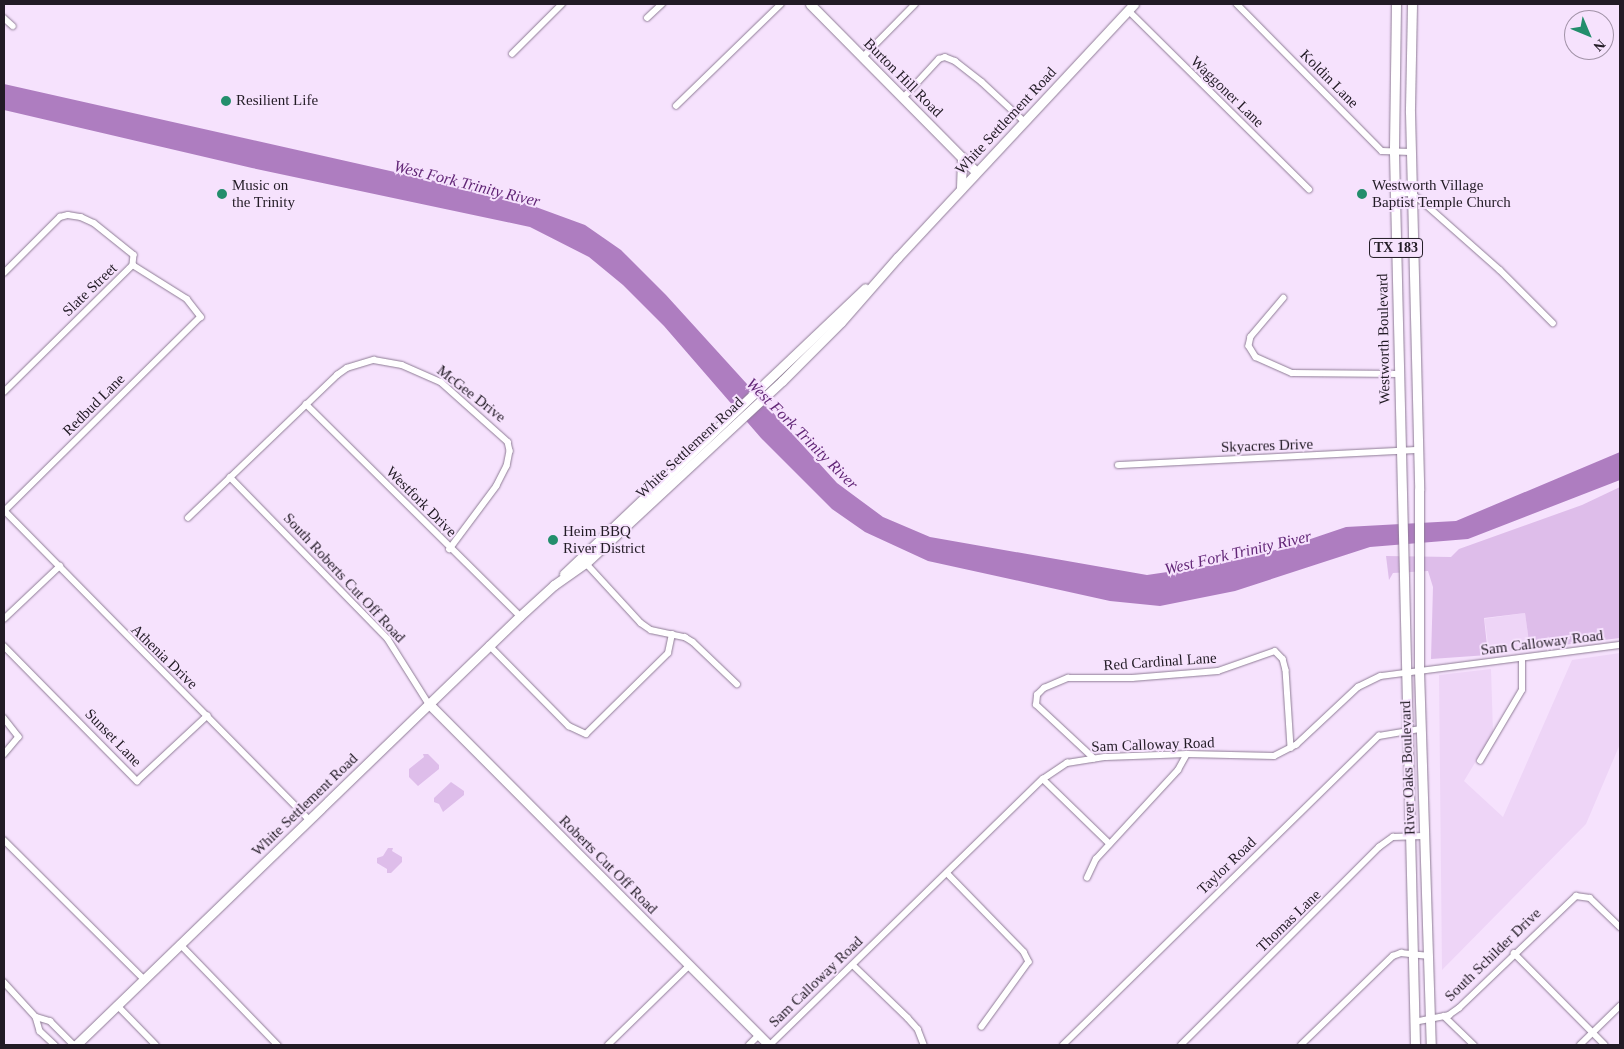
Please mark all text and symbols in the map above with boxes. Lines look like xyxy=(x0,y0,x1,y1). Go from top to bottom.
north arrow xyxy=(1564,10,1614,60)
street label: Burton Hill Road xyxy=(860,35,946,121)
text: N xyxy=(1590,36,1608,54)
street label: Koldin Lane xyxy=(1296,46,1362,112)
street label: Waggoner Lane xyxy=(1187,53,1267,131)
street label: White Settlement Road xyxy=(952,64,1060,178)
place label: Resilient Life xyxy=(236,92,318,110)
marker: Resilient Life xyxy=(220,95,232,107)
water label: West Fork Trinity River xyxy=(392,157,542,211)
place label: Music on the Trinity xyxy=(232,176,295,211)
place label: Westworth Village Baptist Temple Church xyxy=(1372,176,1511,211)
marker: Music on the Trinity xyxy=(216,188,228,200)
marker: Westworth Village Baptist Temple Church xyxy=(1356,188,1368,200)
road number: TX 183 xyxy=(1368,237,1424,260)
street label: Slate Street xyxy=(59,260,121,320)
street label: Westworth Boulevard xyxy=(1374,273,1394,405)
street label: McGee Drive xyxy=(433,362,509,426)
street label: Redbud Lane xyxy=(59,370,129,440)
water label: West Fork Trinity River xyxy=(742,374,862,494)
street label: White Settlement Road xyxy=(633,394,747,502)
street label: Skyacres Drive xyxy=(1221,435,1313,457)
street label: Westfork Drive xyxy=(382,463,460,541)
street label: South Roberts Cut Off Road xyxy=(279,509,409,647)
place label: Heim BBQ River District xyxy=(563,522,645,557)
water label: West Fork Trinity River xyxy=(1163,527,1313,579)
marker: Heim BBQ River District xyxy=(547,534,559,546)
street label: Athenia Drive xyxy=(127,621,201,693)
street label: Sam Calloway Road xyxy=(1480,627,1604,659)
street label: Red Cardinal Lane xyxy=(1103,649,1217,675)
street label: River Oaks Boulevard xyxy=(1397,701,1419,835)
street label: Sunset Lane xyxy=(81,705,145,771)
street label: Sam Calloway Road xyxy=(1091,734,1215,756)
street label: White Settlement Road xyxy=(248,750,362,860)
street label: Roberts Cut Off Road xyxy=(555,812,661,918)
street label: Taylor Road xyxy=(1194,834,1260,898)
street label: Thomas Lane xyxy=(1253,886,1325,956)
street label: South Schilder Drive xyxy=(1441,905,1545,1005)
street label: Sam Calloway Road xyxy=(765,933,867,1031)

